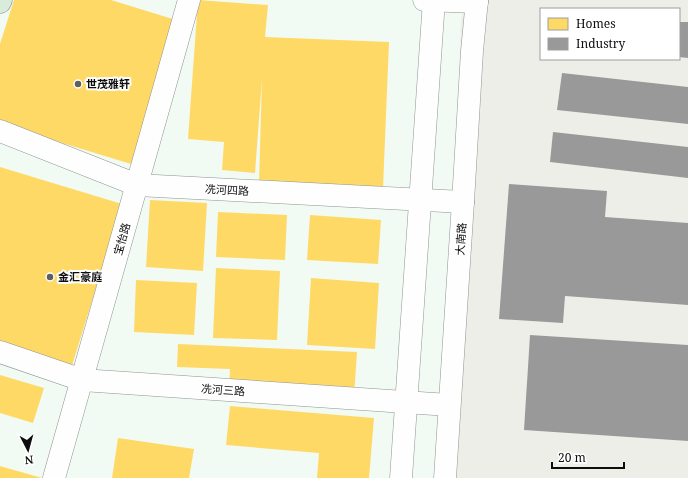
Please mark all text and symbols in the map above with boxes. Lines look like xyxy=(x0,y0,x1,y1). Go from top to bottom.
legend xyxy=(540,8,680,60)
text: Homes xyxy=(576,15,616,32)
text: Industry xyxy=(576,35,625,52)
place label: 世茂雅轩 xyxy=(86,76,130,91)
marker: 世茂雅轩 xyxy=(73,79,83,89)
street label: 冼河四路 xyxy=(205,181,249,198)
street label: 宝怡路 xyxy=(110,221,133,257)
street label: 大南路 xyxy=(452,222,469,256)
place label: 金汇豪庭 xyxy=(58,269,102,284)
marker: 金汇豪庭 xyxy=(45,272,55,282)
street label: 冼河三路 xyxy=(201,380,246,399)
north arrow xyxy=(8,430,48,470)
scale bar xyxy=(552,444,624,470)
text: 20 m xyxy=(558,449,586,466)
text: N xyxy=(24,453,34,468)

